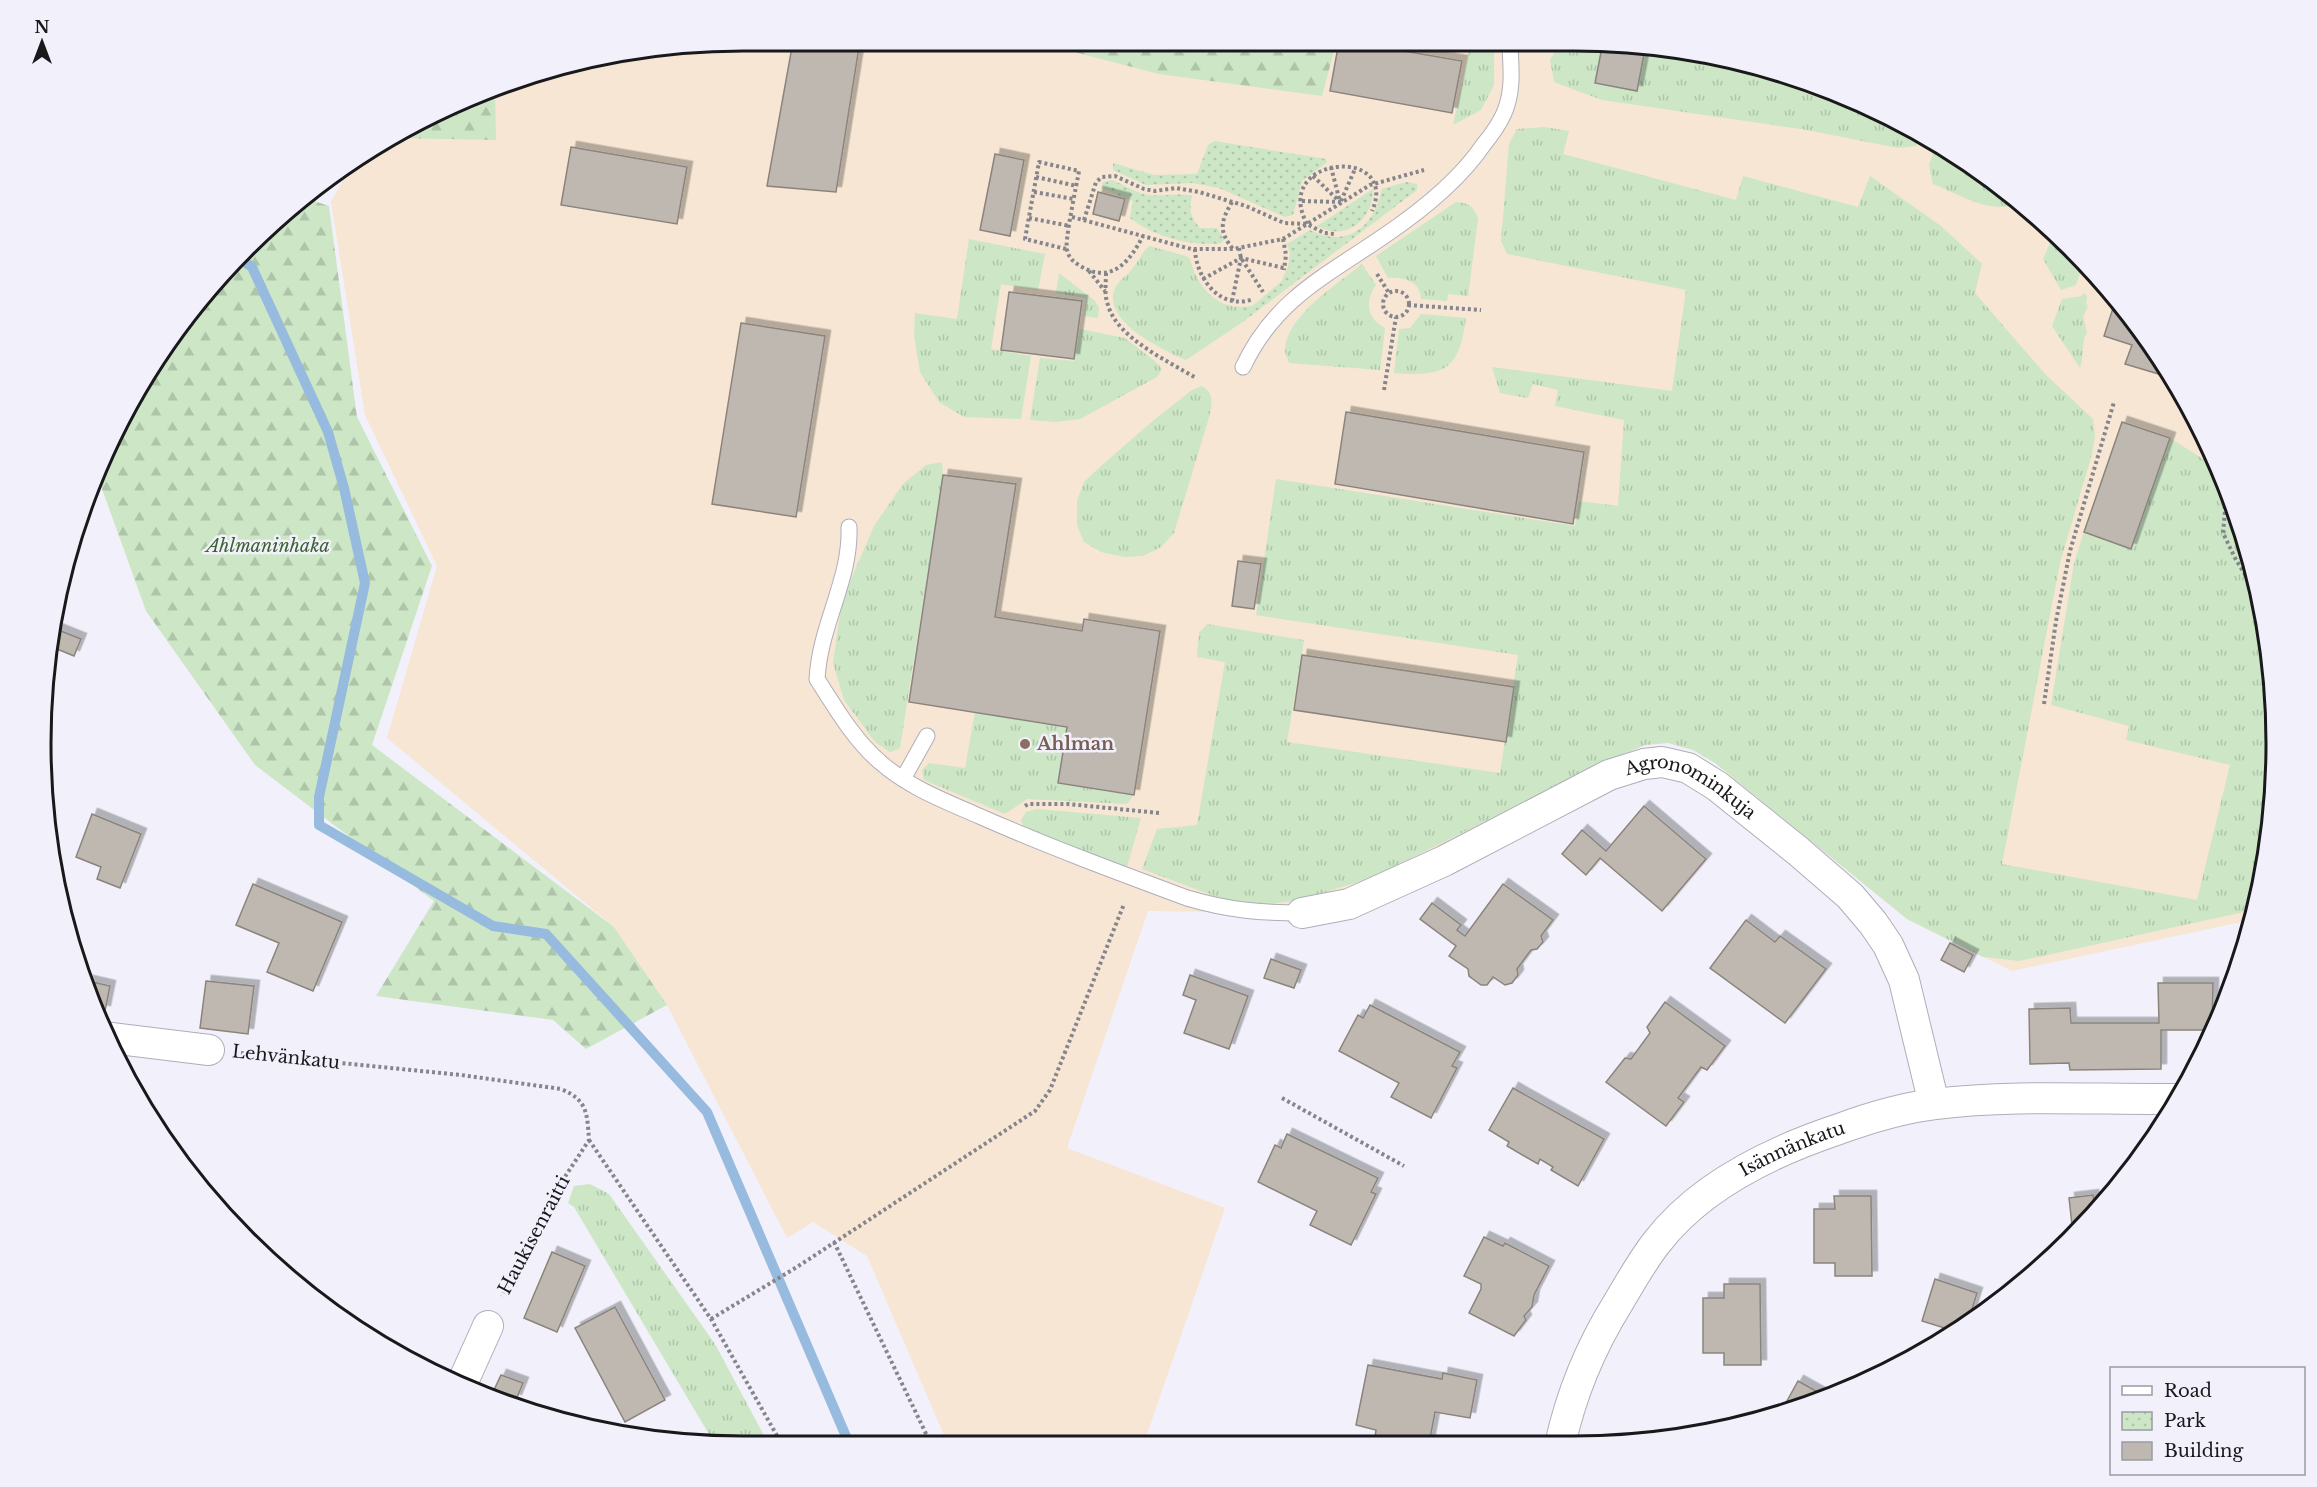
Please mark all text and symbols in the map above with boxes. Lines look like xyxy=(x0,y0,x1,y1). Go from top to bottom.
north arrow xyxy=(12,12,72,72)
text: N xyxy=(34,17,50,37)
park label: Ahlmaninhaka xyxy=(204,535,330,557)
place label: Ahlman xyxy=(1036,733,1114,755)
marker: Ahlman xyxy=(1018,737,1032,751)
street label: Agronominkuja xyxy=(1621,750,1761,824)
street label: Lehvänkatu xyxy=(231,1040,341,1074)
street label: Isännänkatu xyxy=(1736,1117,1848,1181)
street label: Haukisenraitti xyxy=(493,1172,575,1298)
legend xyxy=(2110,1367,2305,1475)
text: Road xyxy=(2164,1380,2212,1402)
text: Park xyxy=(2164,1410,2206,1432)
text: Building xyxy=(2164,1440,2243,1462)

